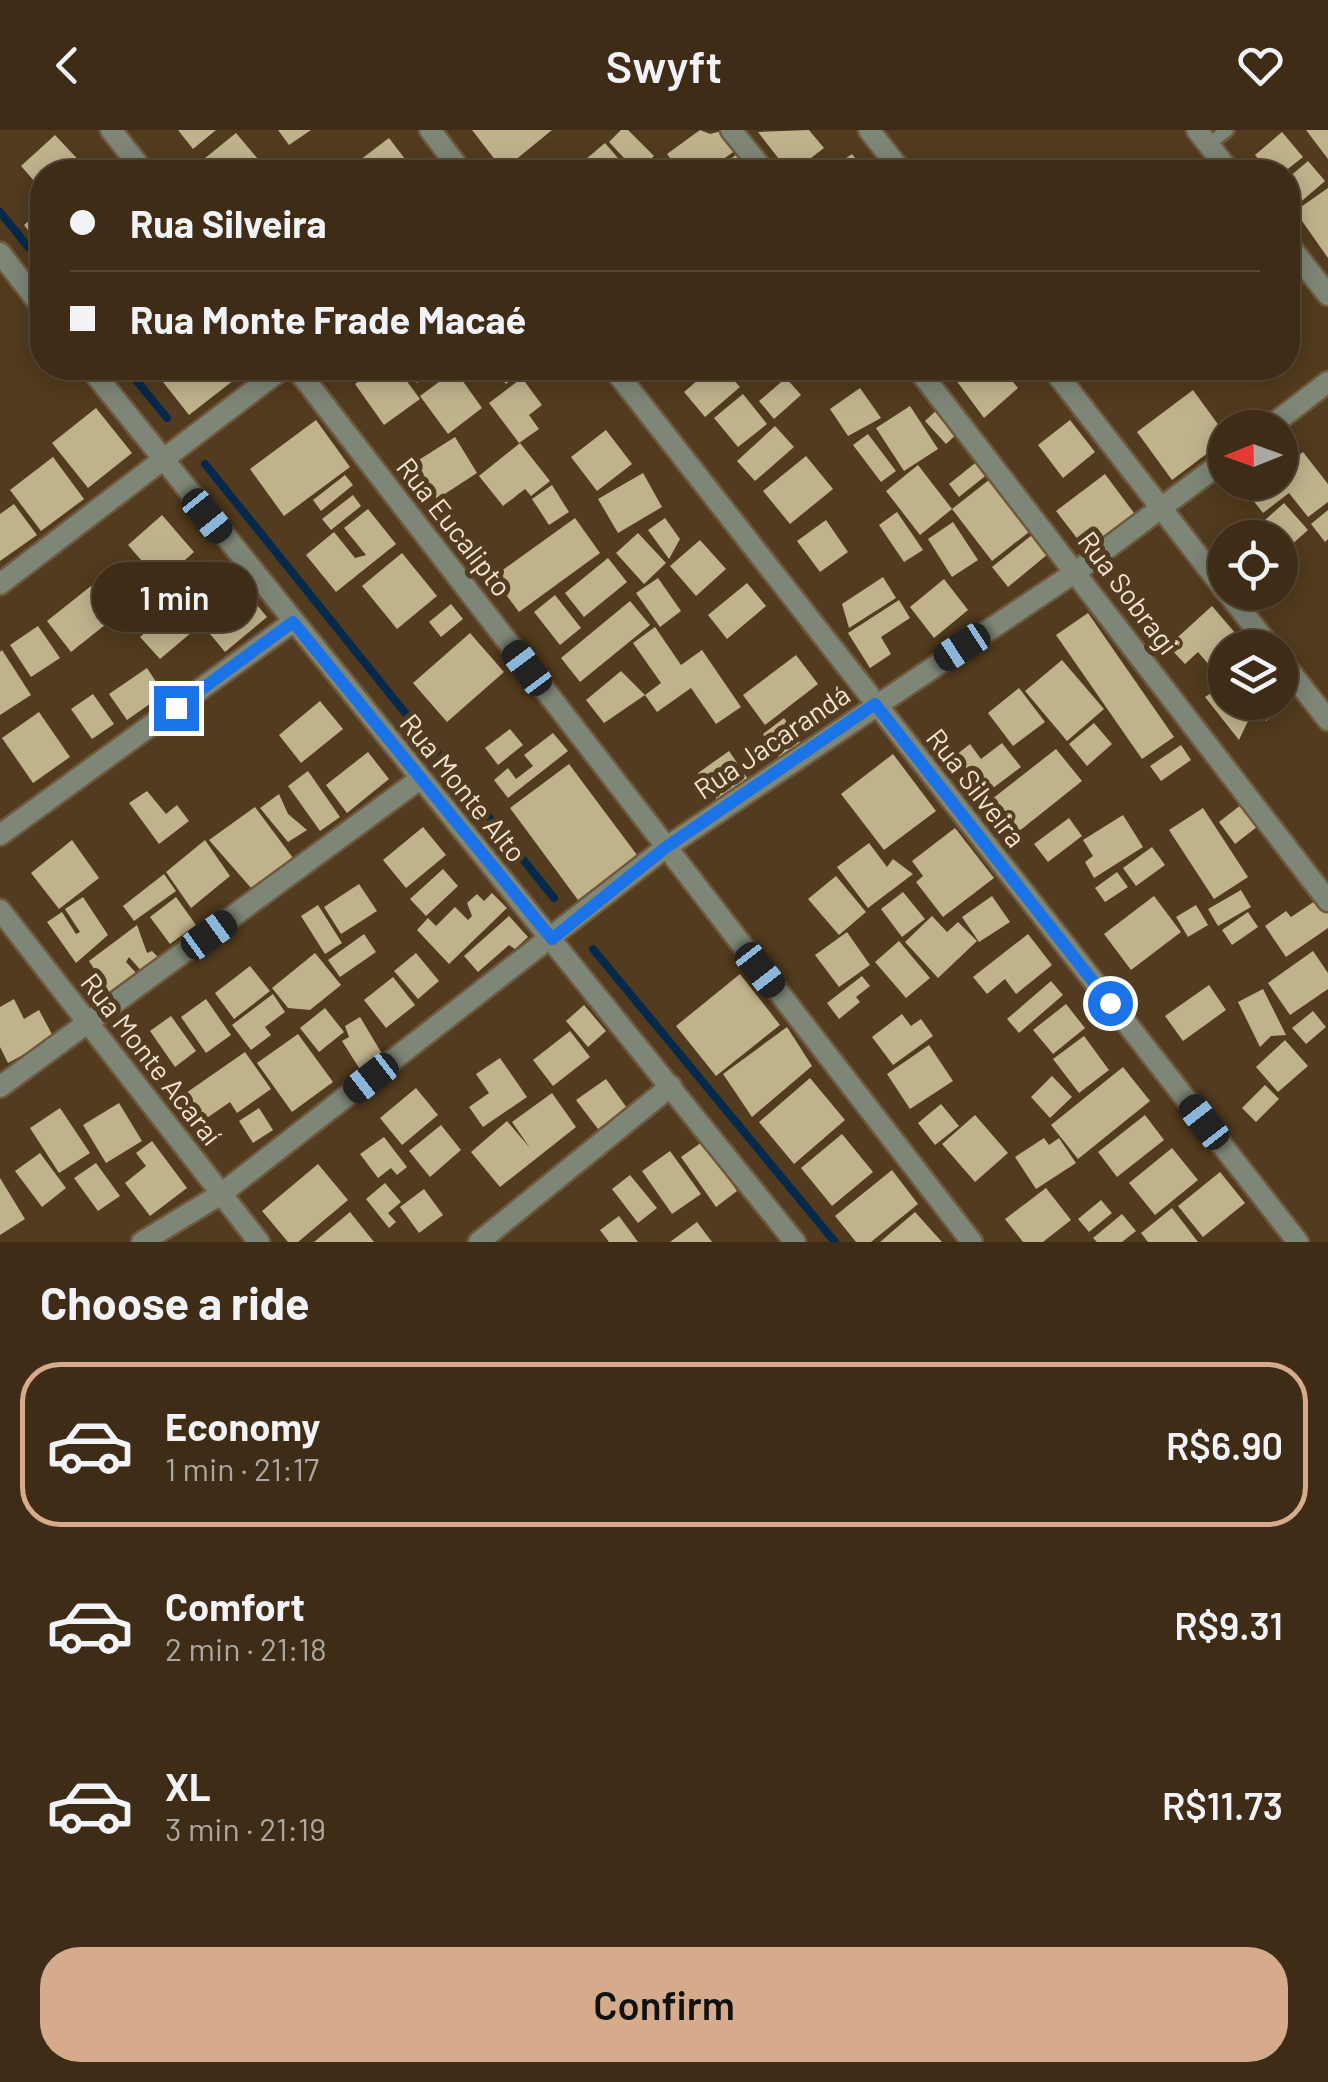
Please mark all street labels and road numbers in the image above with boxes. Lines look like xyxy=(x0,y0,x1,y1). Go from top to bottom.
street label: Rua Eucalipto xyxy=(390,450,520,603)
street label: Rua Sobragi xyxy=(1071,524,1186,661)
street label: Rua Jacarandá xyxy=(687,677,856,806)
street label: Rua Monte Alto xyxy=(394,706,534,868)
street label: Rua Silveira xyxy=(920,721,1034,854)
street label: Rua Monte Acaraí xyxy=(74,966,229,1151)

